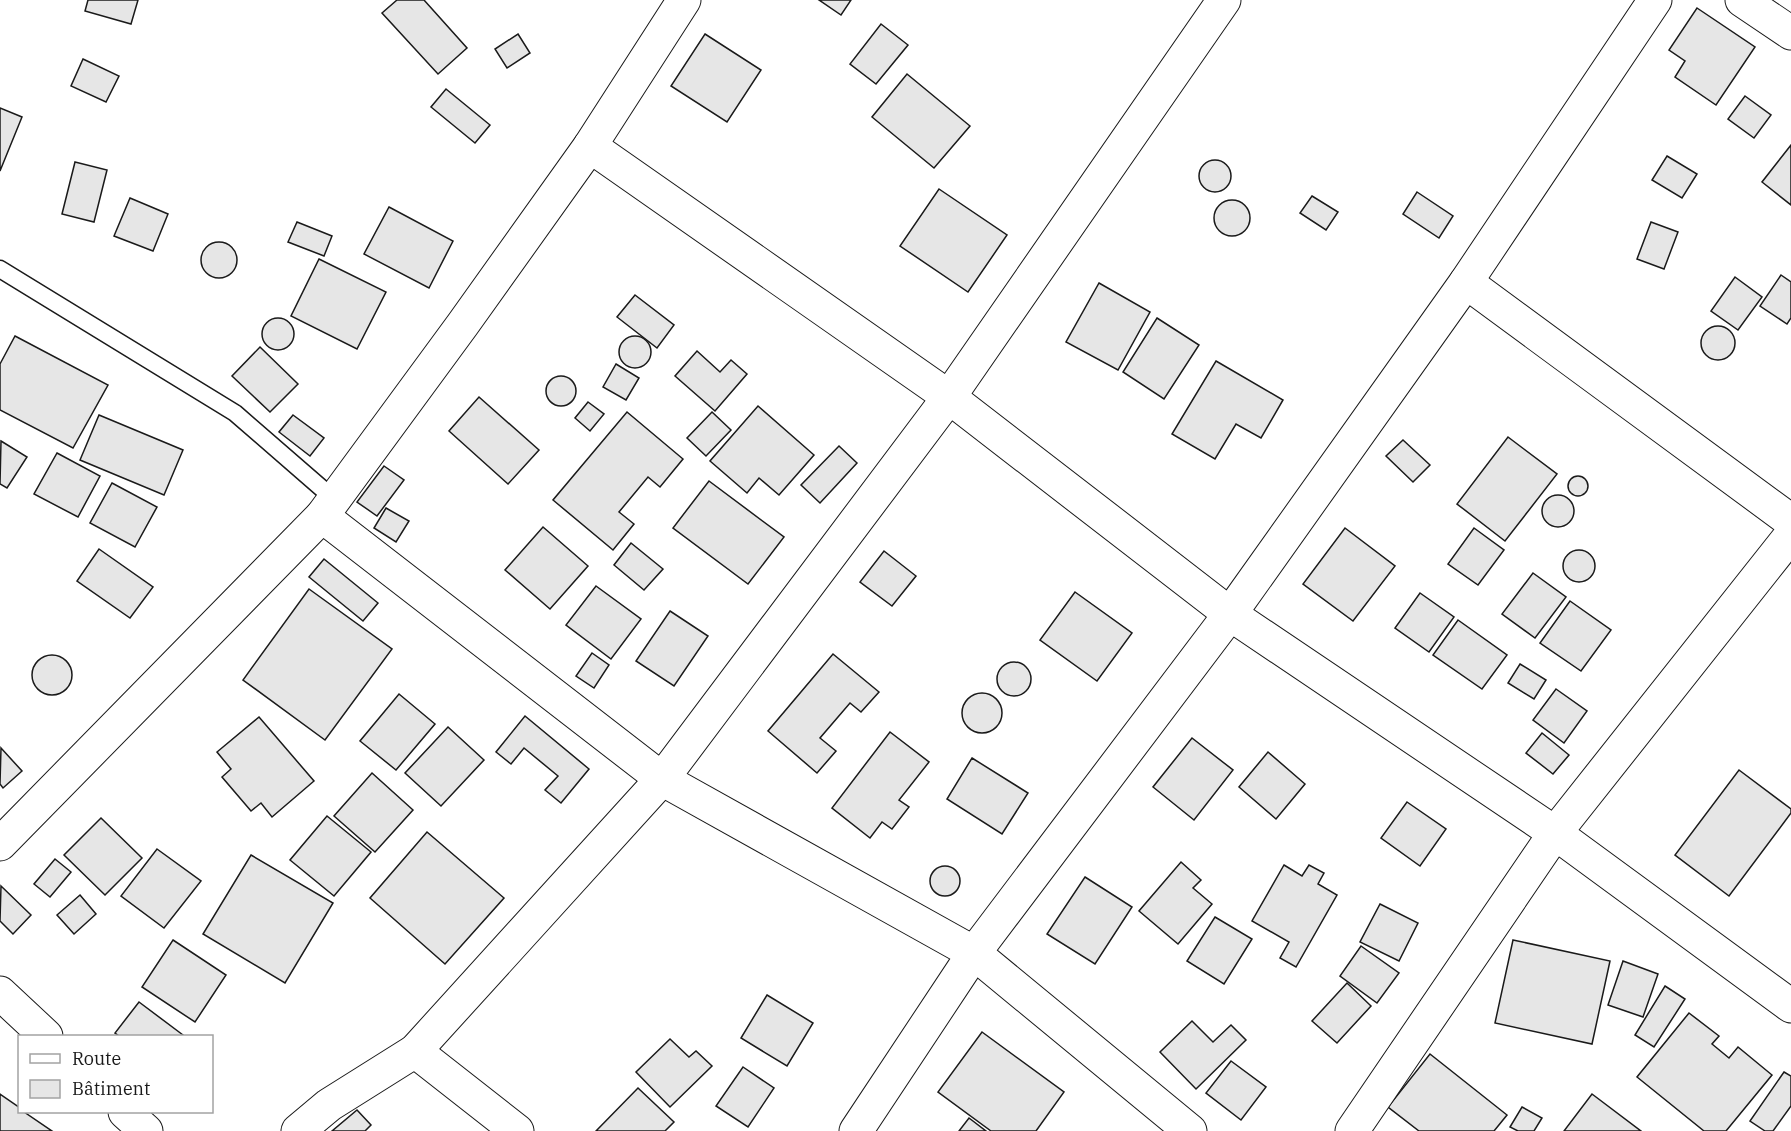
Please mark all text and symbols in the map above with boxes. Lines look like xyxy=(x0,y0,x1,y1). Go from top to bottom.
legend xyxy=(18,1035,213,1113)
text: Route xyxy=(72,1047,121,1070)
text: Bâtiment xyxy=(72,1077,150,1100)

